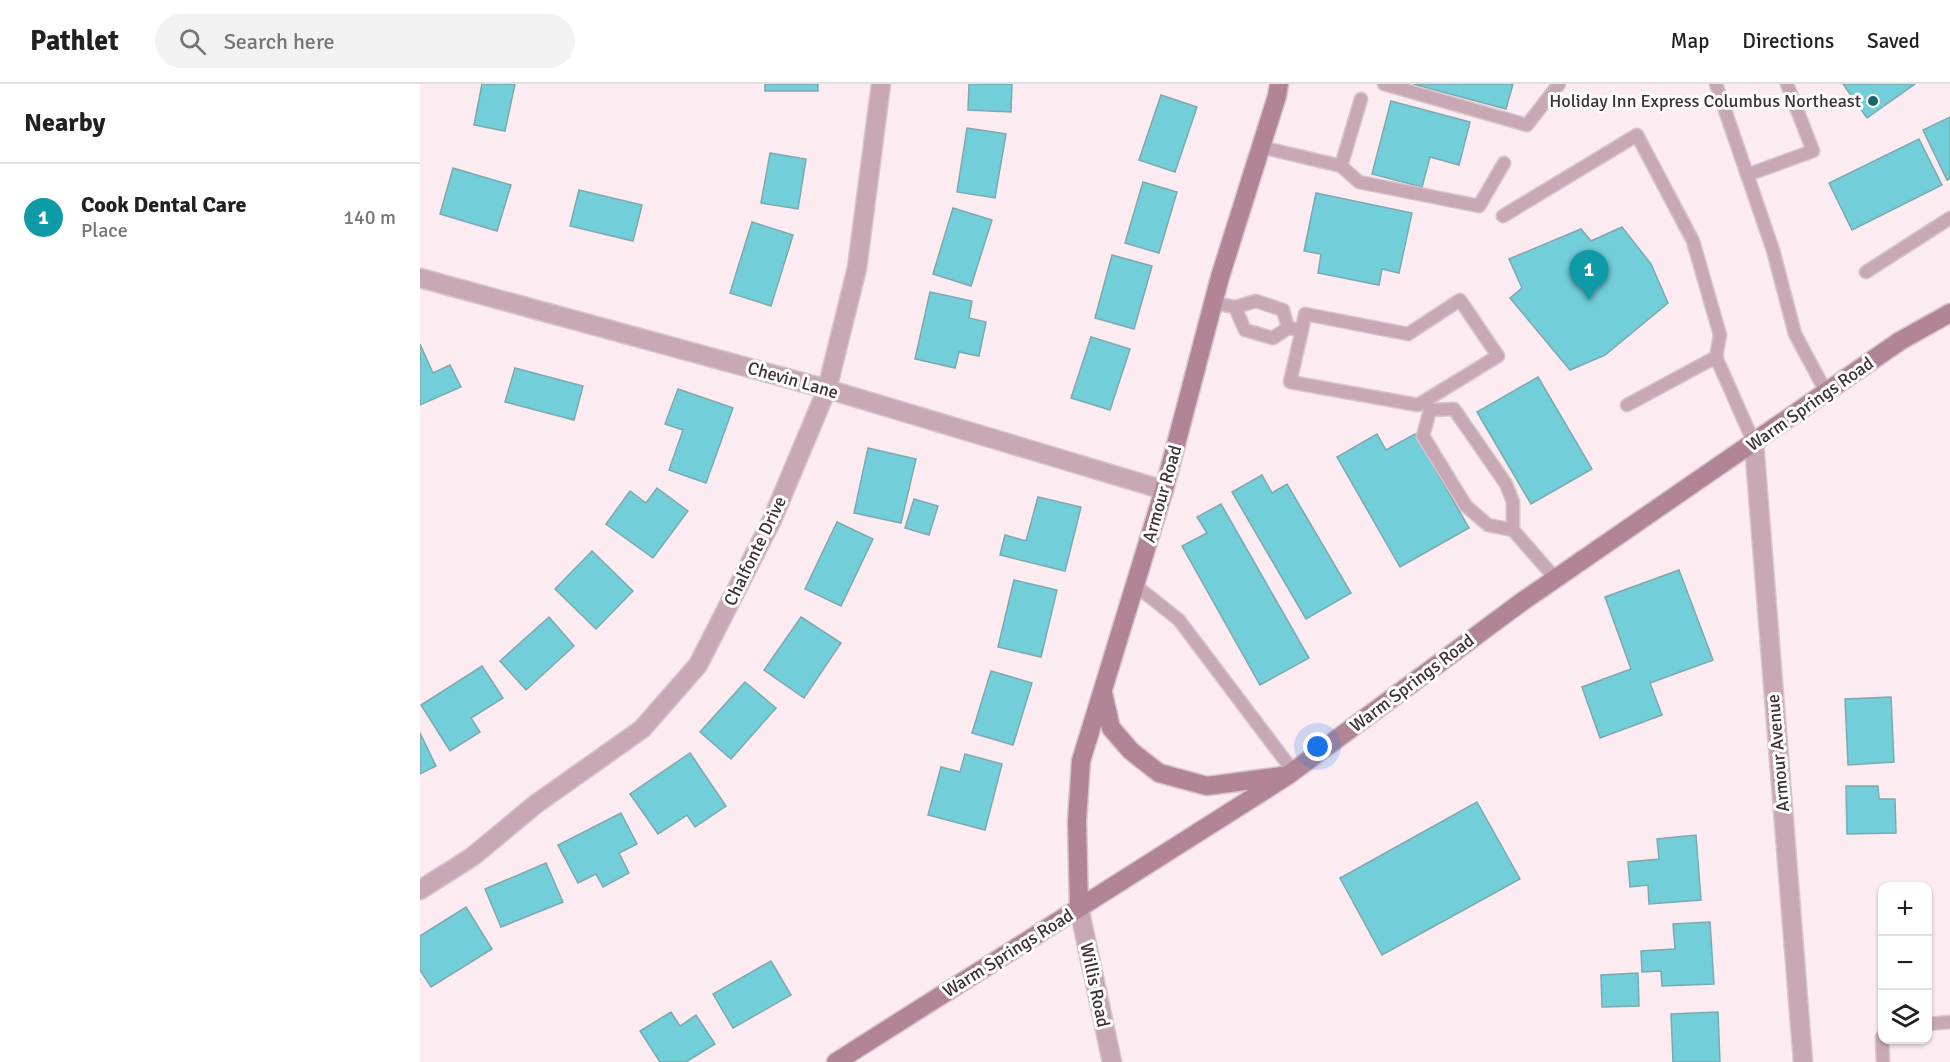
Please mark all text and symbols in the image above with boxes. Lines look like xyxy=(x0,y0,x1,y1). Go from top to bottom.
search box xyxy=(155,14,575,68)
text: Pathlet xyxy=(30,24,119,58)
icon: search xyxy=(176,25,209,58)
text: Search here xyxy=(224,28,335,55)
text: Map xyxy=(1671,28,1709,54)
text: Directions xyxy=(1742,28,1834,54)
text: Saved xyxy=(1867,28,1920,54)
place label: Holiday Inn Express Columbus Northeast xyxy=(1549,90,1861,112)
marker: Holiday Inn Express Columbus Northeast xyxy=(1866,94,1880,108)
text: Nearby xyxy=(24,107,105,139)
text: Cook Dental Care xyxy=(81,191,246,218)
text: 1 xyxy=(38,205,49,230)
text: 140 m xyxy=(343,205,396,230)
text: Place xyxy=(81,218,128,243)
pin: 1 xyxy=(1570,250,1608,300)
street label: Warm Springs Road xyxy=(1742,352,1878,456)
street label: Chevin Lane xyxy=(745,357,841,403)
street label: Armour Road xyxy=(1138,443,1186,545)
street label: Chalfonte Drive xyxy=(719,493,791,609)
street label: Warm Springs Road xyxy=(1346,629,1478,737)
street label: Armour Avenue xyxy=(1762,693,1794,813)
your location xyxy=(1303,732,1332,761)
map controls xyxy=(1878,882,1932,1044)
button: + xyxy=(1878,882,1932,936)
street label: Warm Springs Road xyxy=(939,904,1077,1002)
button: − xyxy=(1878,936,1932,990)
street label: Willis Road xyxy=(1075,941,1115,1029)
button: layers xyxy=(1878,990,1932,1044)

